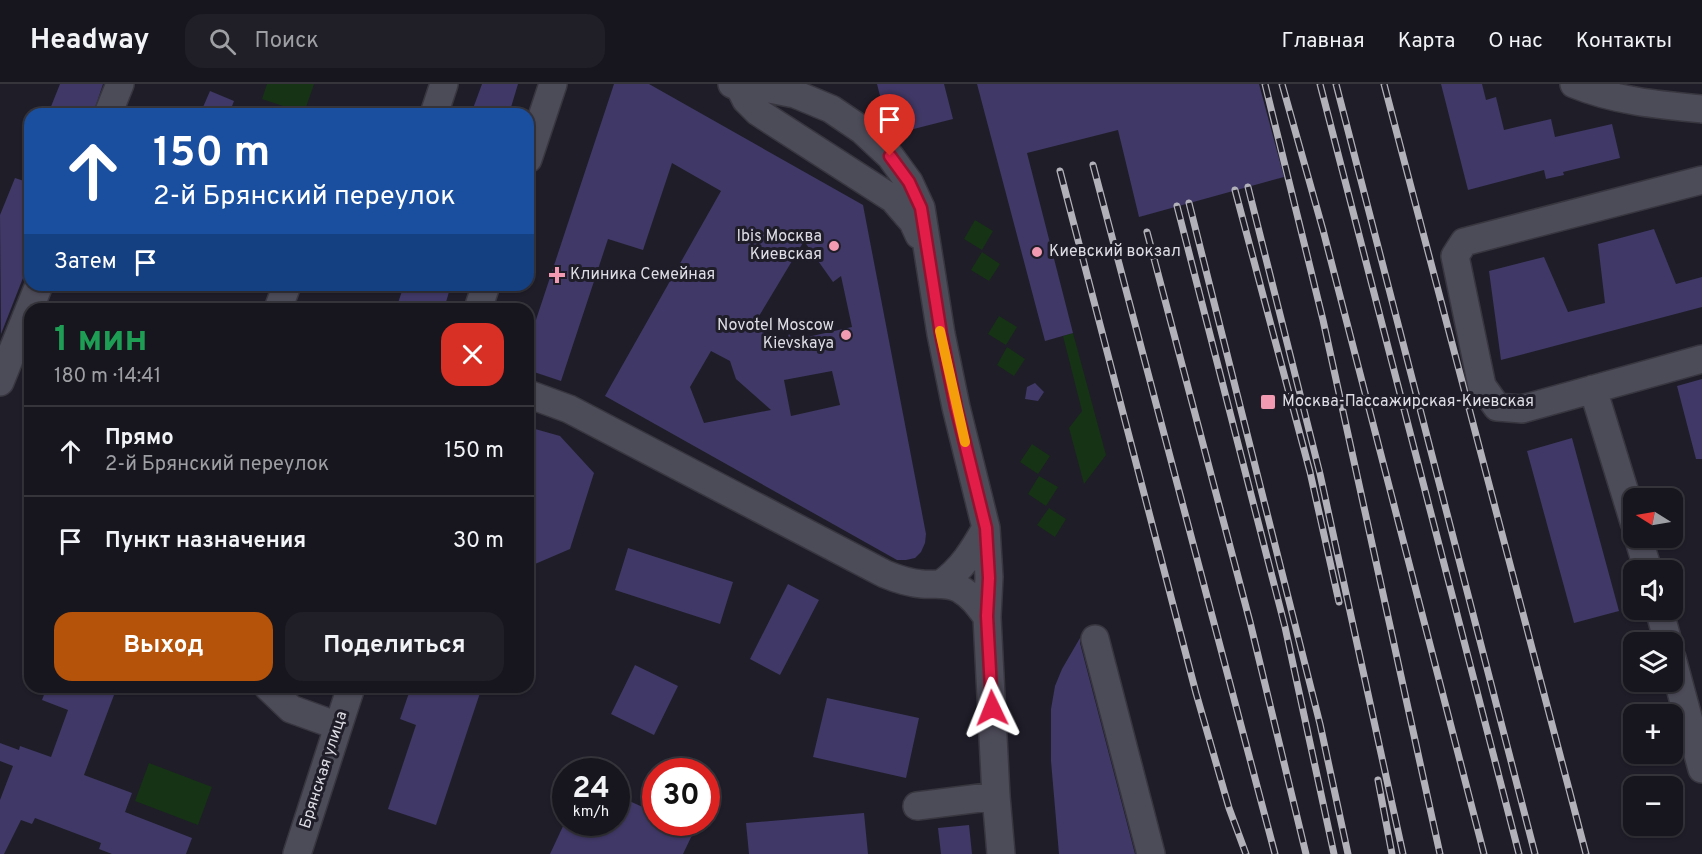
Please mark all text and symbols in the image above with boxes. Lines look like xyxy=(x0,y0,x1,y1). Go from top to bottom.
search box xyxy=(185,14,605,68)
text: Headway xyxy=(30,23,149,59)
icon: search xyxy=(206,25,239,58)
text: Поиск xyxy=(254,28,319,55)
text: Главная xyxy=(1281,28,1365,55)
text: Карта xyxy=(1398,28,1455,55)
text: О нас xyxy=(1488,28,1543,55)
text: Контакты xyxy=(1576,28,1672,55)
pin xyxy=(864,94,915,156)
icon: arrive xyxy=(873,103,906,136)
text: 150 m xyxy=(153,128,270,181)
icon: ahead xyxy=(54,132,132,210)
text: 2-й Брянский переулок xyxy=(153,180,456,214)
place label: Ibis Москва Киевская xyxy=(737,227,822,265)
marker: Ibis Москва Киевская xyxy=(827,239,841,253)
place label: Киевский вокзал xyxy=(1049,242,1181,262)
marker: Киевский вокзал xyxy=(1030,245,1044,259)
icon: arrive xyxy=(129,246,162,279)
text: Затем xyxy=(54,249,117,276)
place label: Клиника Семейная xyxy=(570,265,715,285)
marker: Клиника Семейная xyxy=(548,266,566,284)
place label: Novotel Moscow Kievskaya xyxy=(717,316,834,354)
text: 1 мин xyxy=(54,318,148,364)
button: close xyxy=(441,323,504,386)
marker: Novotel Moscow Kievskaya xyxy=(839,328,853,342)
text: 180 m · 14:41 xyxy=(54,364,161,390)
place label: Москва-Пассажирская-Киевская xyxy=(1282,392,1534,412)
marker: Москва-Пассажирская-Киевская xyxy=(1259,393,1277,411)
text: Прямо xyxy=(105,425,174,452)
icon: ahead xyxy=(54,435,87,468)
text: 150 m xyxy=(444,438,504,465)
text: 2-й Брянский переулок xyxy=(105,452,329,478)
north arrow xyxy=(1623,488,1683,548)
map controls xyxy=(1623,488,1683,836)
icon: arrive xyxy=(54,525,87,558)
text: Пункт назначения xyxy=(105,528,306,555)
text: 30 m xyxy=(453,528,504,555)
button: sound xyxy=(1623,560,1683,620)
button: Выход xyxy=(54,612,273,681)
button: Поделиться xyxy=(285,612,504,681)
button: layers xyxy=(1623,632,1683,692)
position arrow xyxy=(960,676,1024,740)
button: + xyxy=(1623,704,1683,764)
street label: Брянская улица xyxy=(296,709,352,831)
speed limit sign: 30 xyxy=(642,758,720,836)
text: 24 xyxy=(572,771,610,808)
button: − xyxy=(1623,776,1683,836)
text: km/h xyxy=(573,803,609,822)

